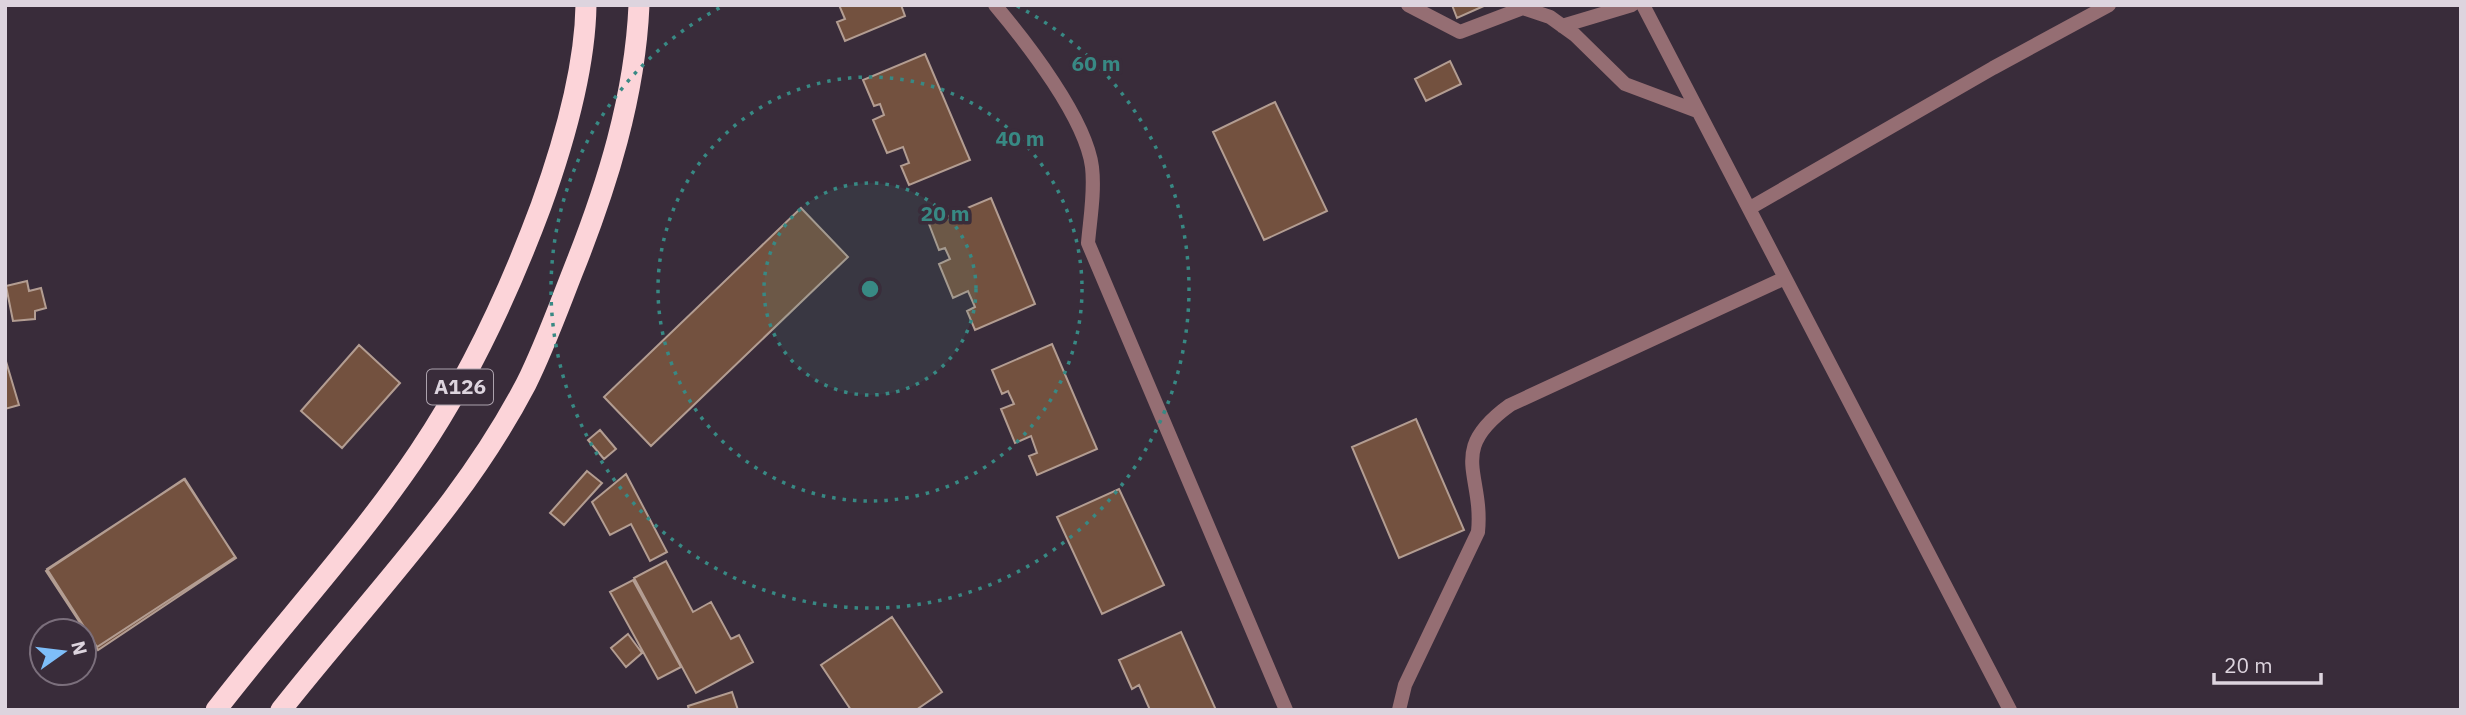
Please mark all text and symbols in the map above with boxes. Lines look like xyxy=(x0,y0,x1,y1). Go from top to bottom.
text: 60 m xyxy=(1072,49,1120,77)
text: 40 m xyxy=(996,124,1044,152)
text: 20 m xyxy=(921,199,969,227)
centre of rings xyxy=(858,277,882,301)
road number: A126 xyxy=(427,370,493,404)
north arrow xyxy=(28,617,98,687)
text: N xyxy=(66,638,93,657)
scale bar xyxy=(2214,642,2321,686)
text: 20 m xyxy=(2224,651,2273,679)

